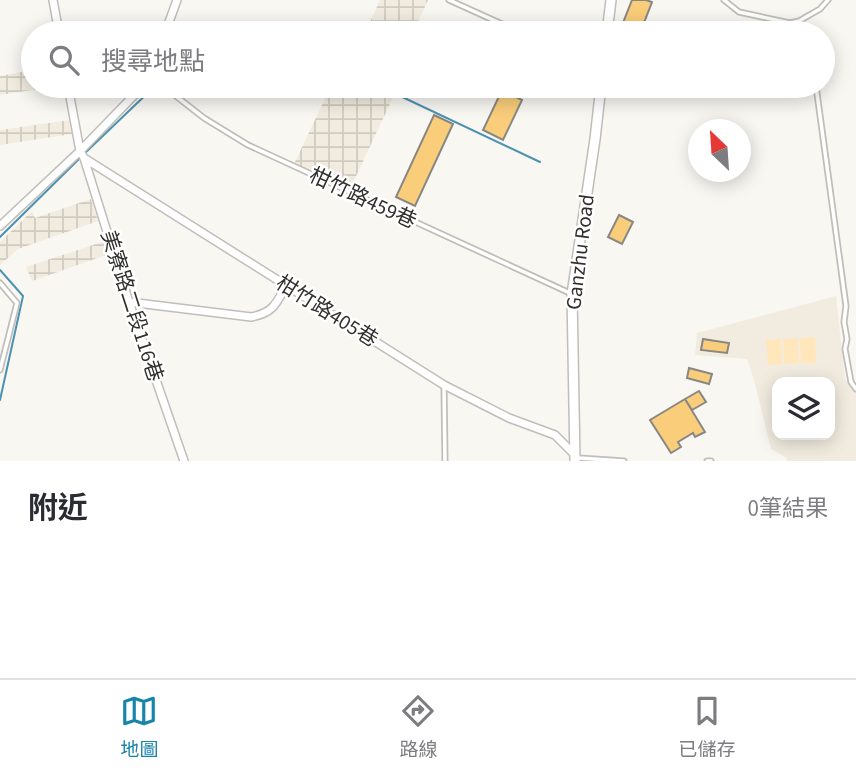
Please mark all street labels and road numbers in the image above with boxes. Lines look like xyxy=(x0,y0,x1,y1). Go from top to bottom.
street label: 柑竹路459巷 xyxy=(304,160,422,236)
street label: Ganzhu Road xyxy=(558,193,602,311)
street label: 美寮路二段116巷 xyxy=(93,227,171,385)
street label: 柑竹路405巷 xyxy=(270,268,384,354)

